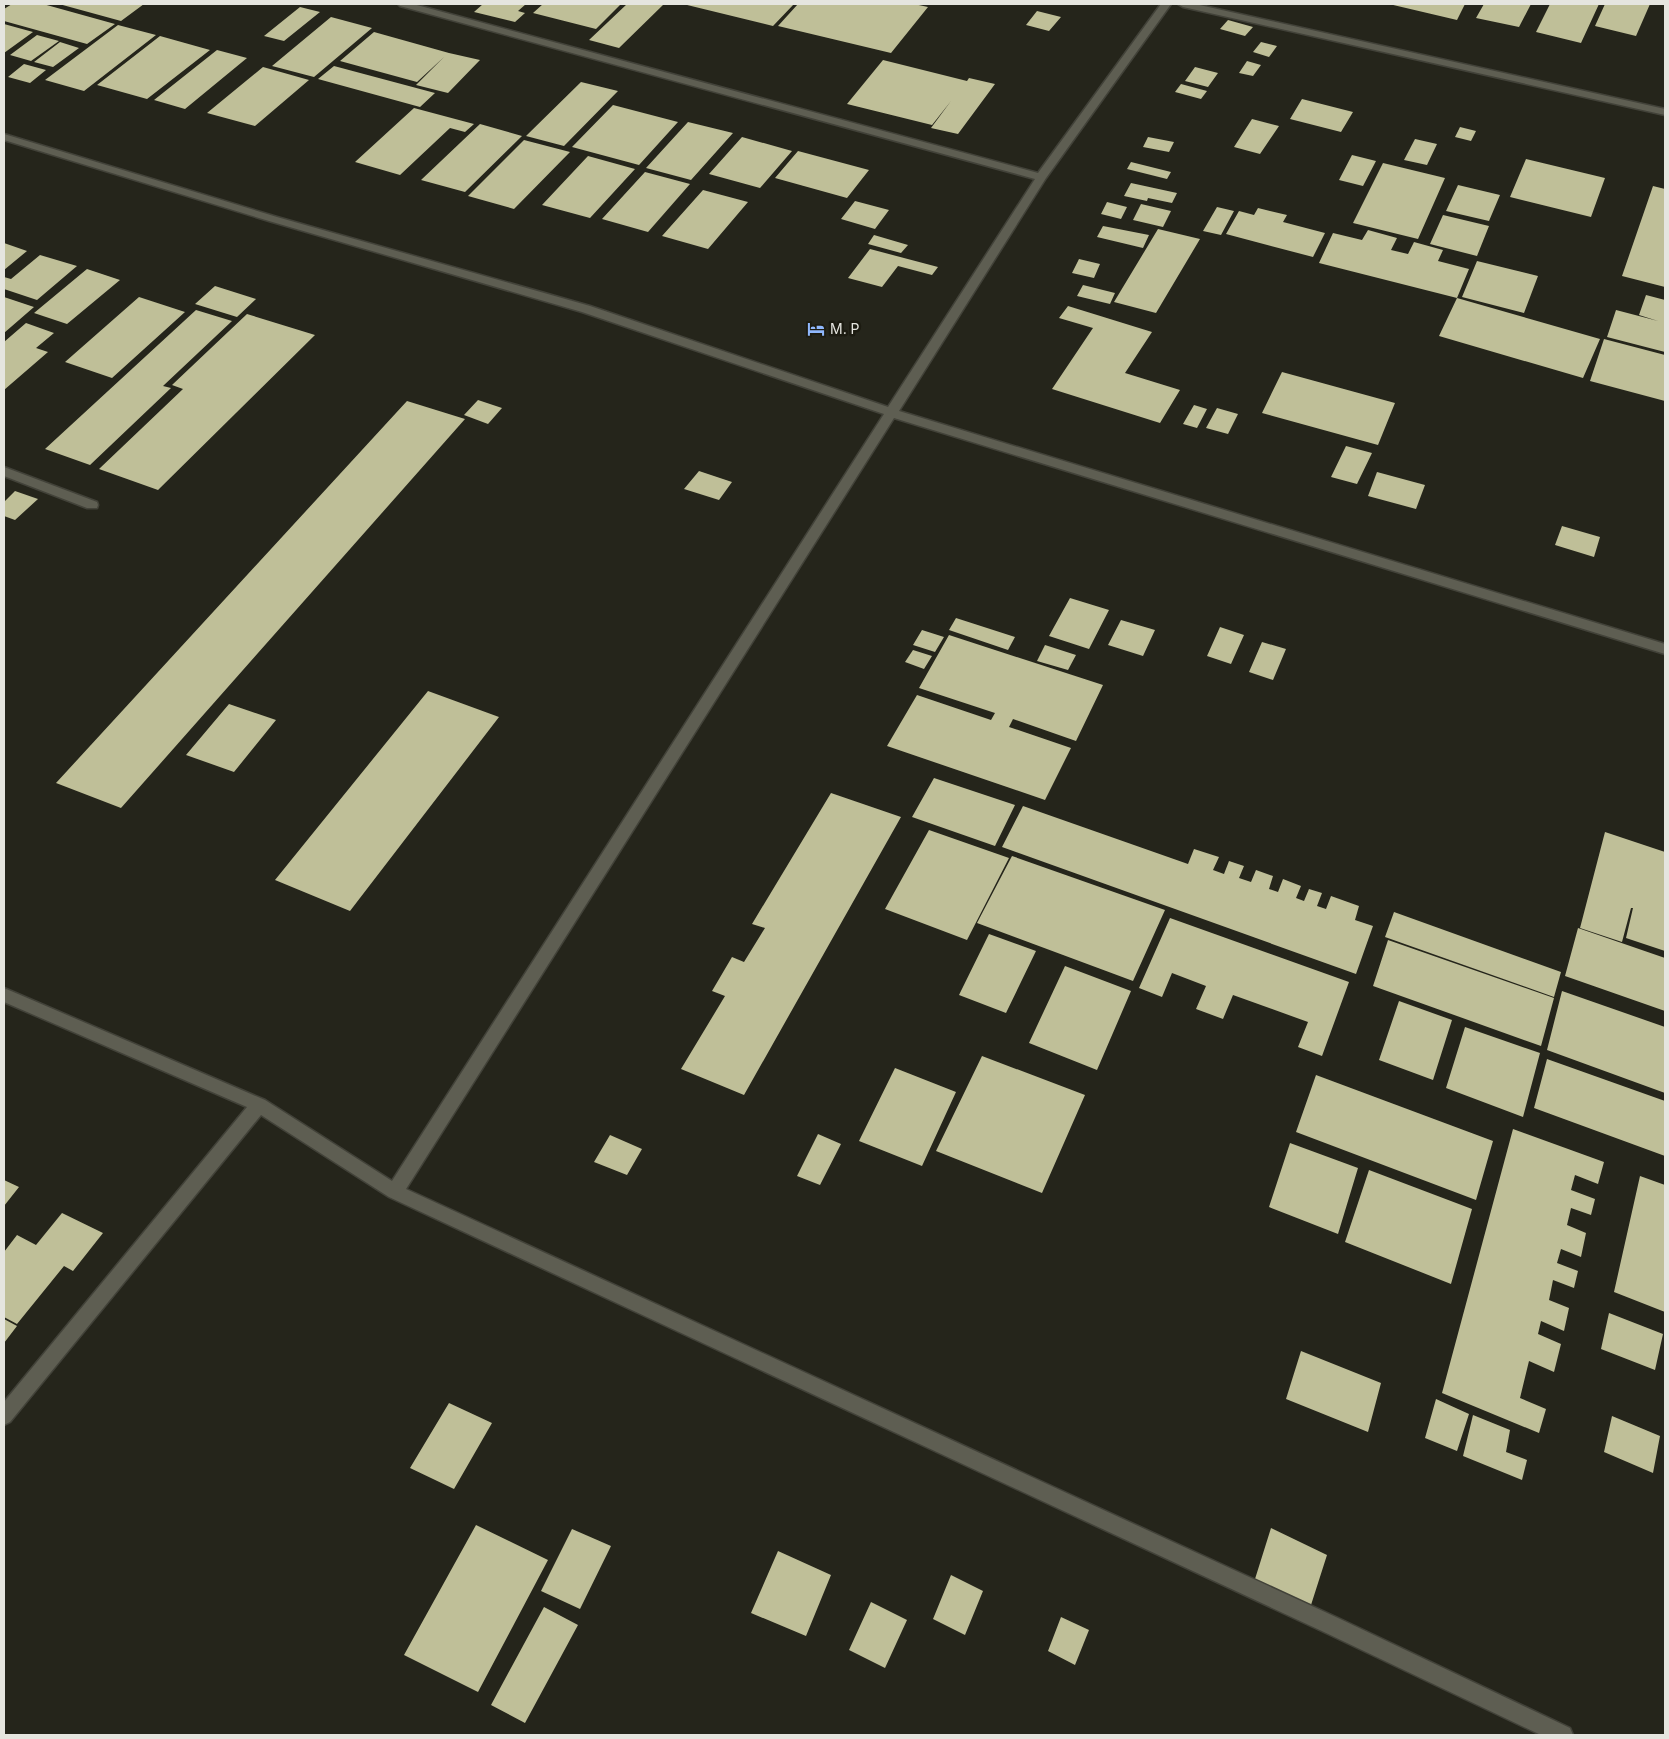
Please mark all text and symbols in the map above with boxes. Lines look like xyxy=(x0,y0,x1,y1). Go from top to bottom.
hotel icon: M. P xyxy=(806,319,826,339)
place label: M. P xyxy=(830,320,860,337)

